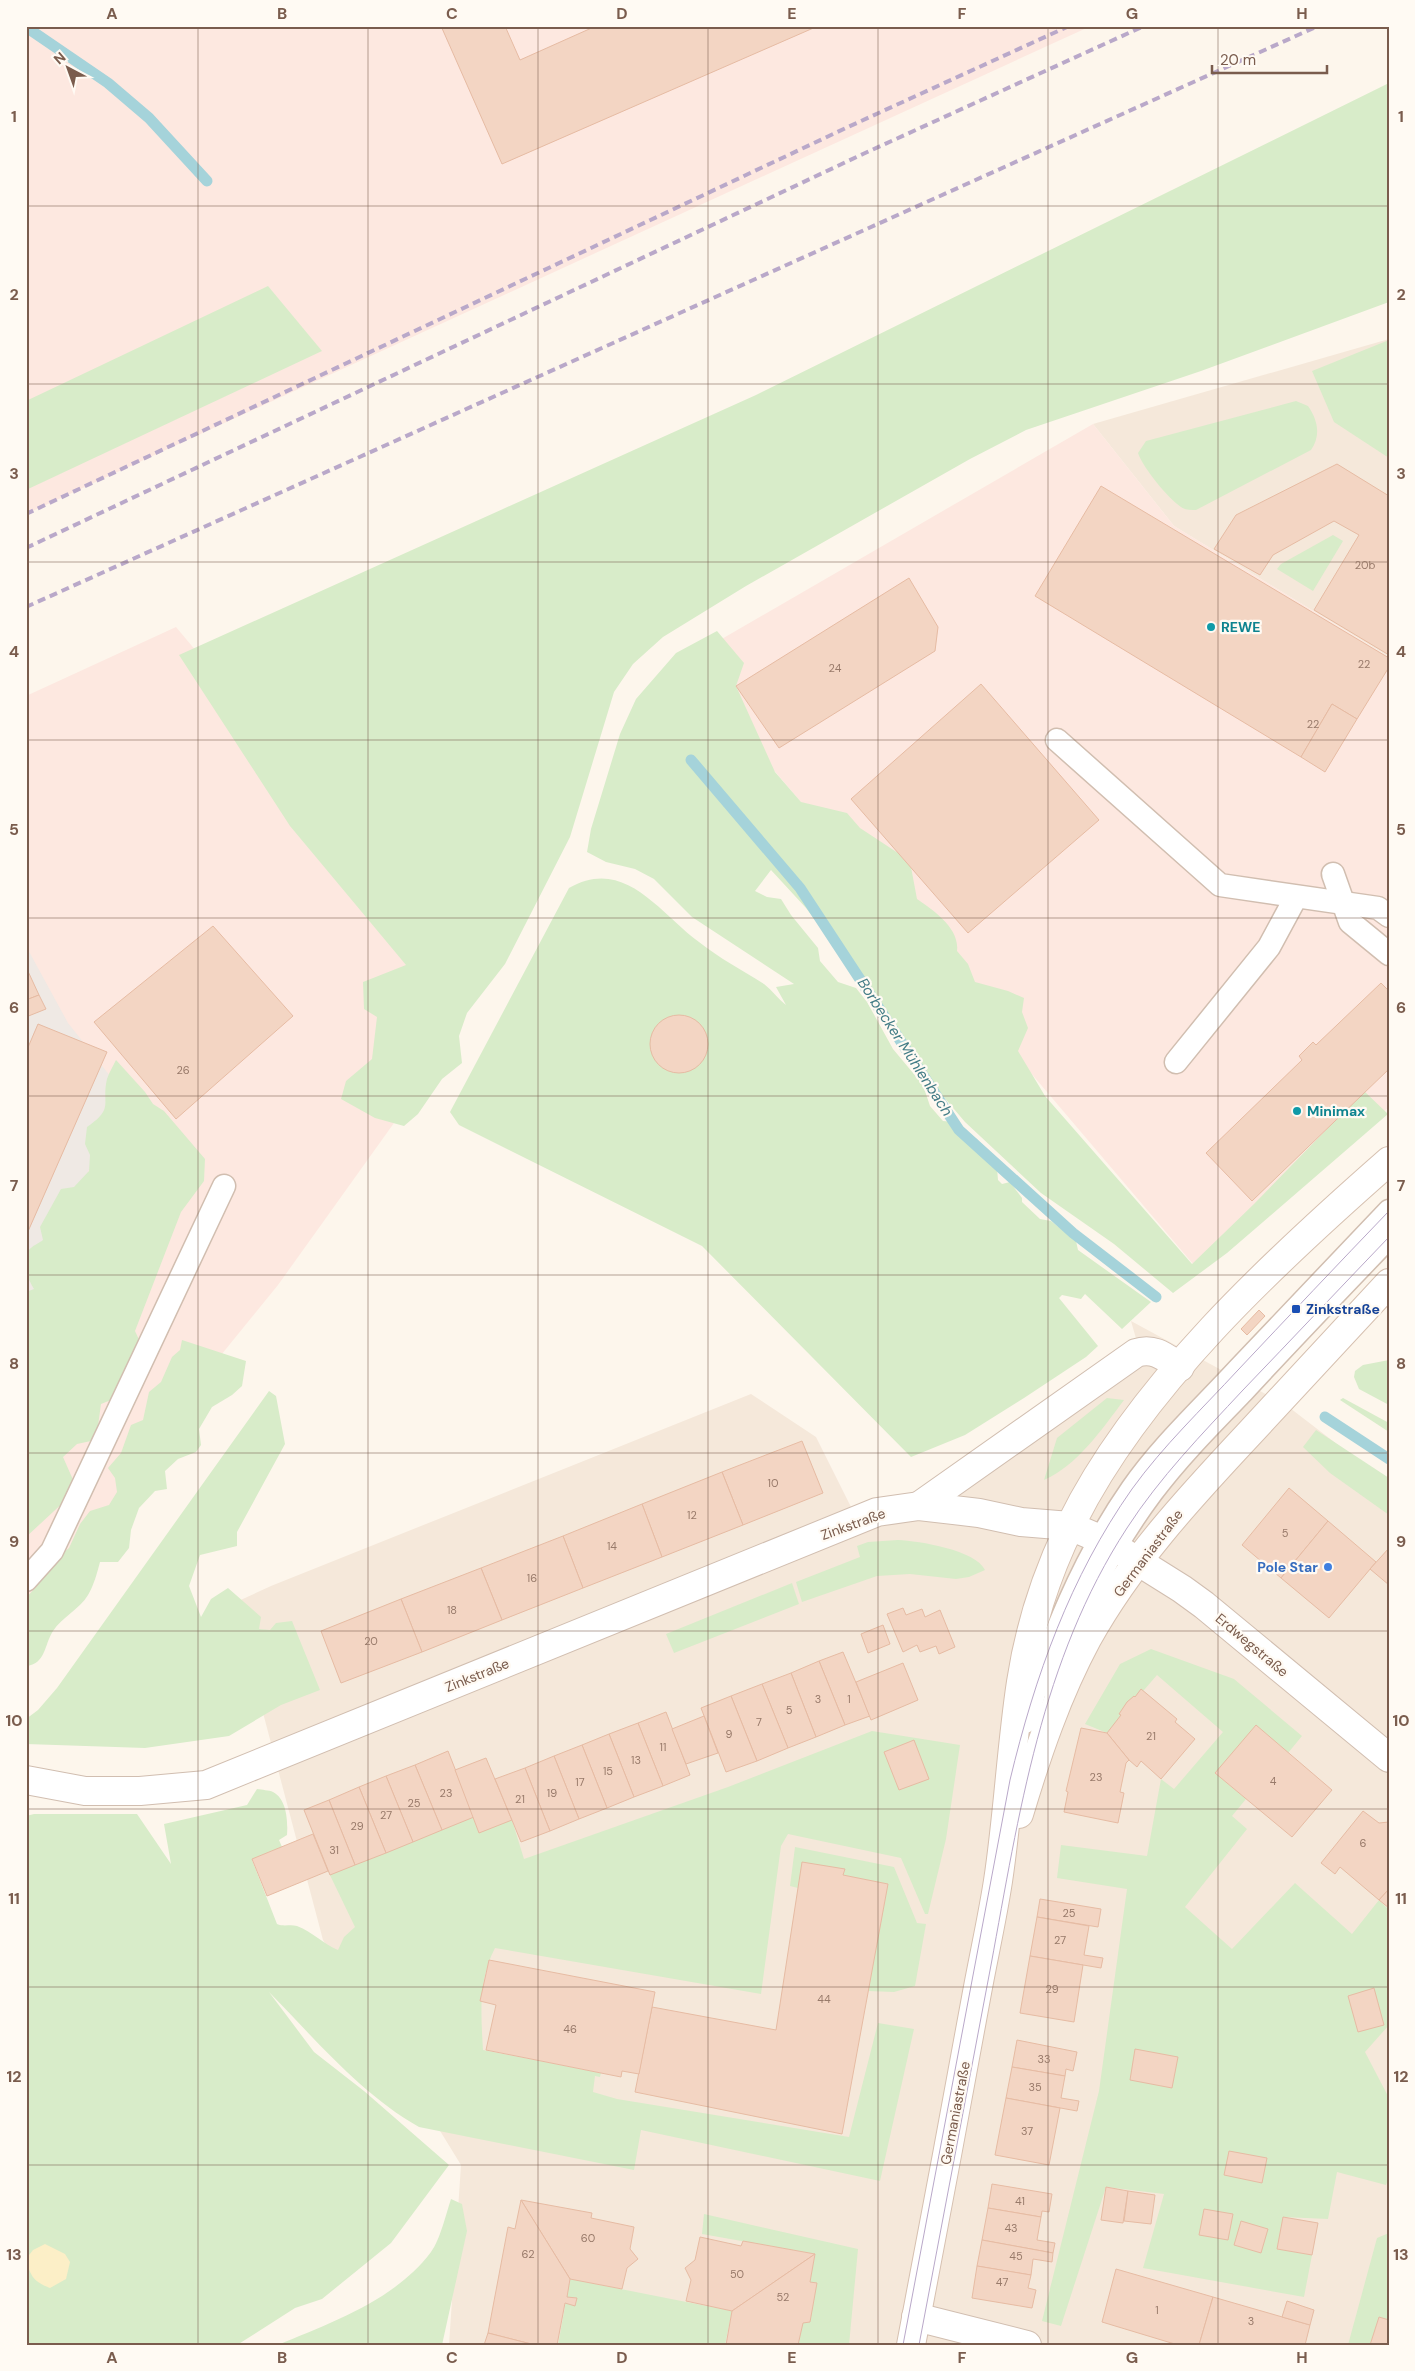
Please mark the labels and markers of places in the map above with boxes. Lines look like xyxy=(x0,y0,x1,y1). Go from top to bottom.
place label: REWE xyxy=(1221,618,1260,636)
marker: REWE xyxy=(1205,621,1217,633)
place label: Minimax xyxy=(1307,1102,1365,1120)
marker: Minimax xyxy=(1291,1105,1303,1117)
place label: Zinkstraße xyxy=(1306,1300,1380,1318)
marker: Zinkstraße xyxy=(1290,1303,1302,1315)
place label: Pole Star xyxy=(1257,1558,1318,1576)
marker: Pole Star xyxy=(1322,1561,1334,1573)

